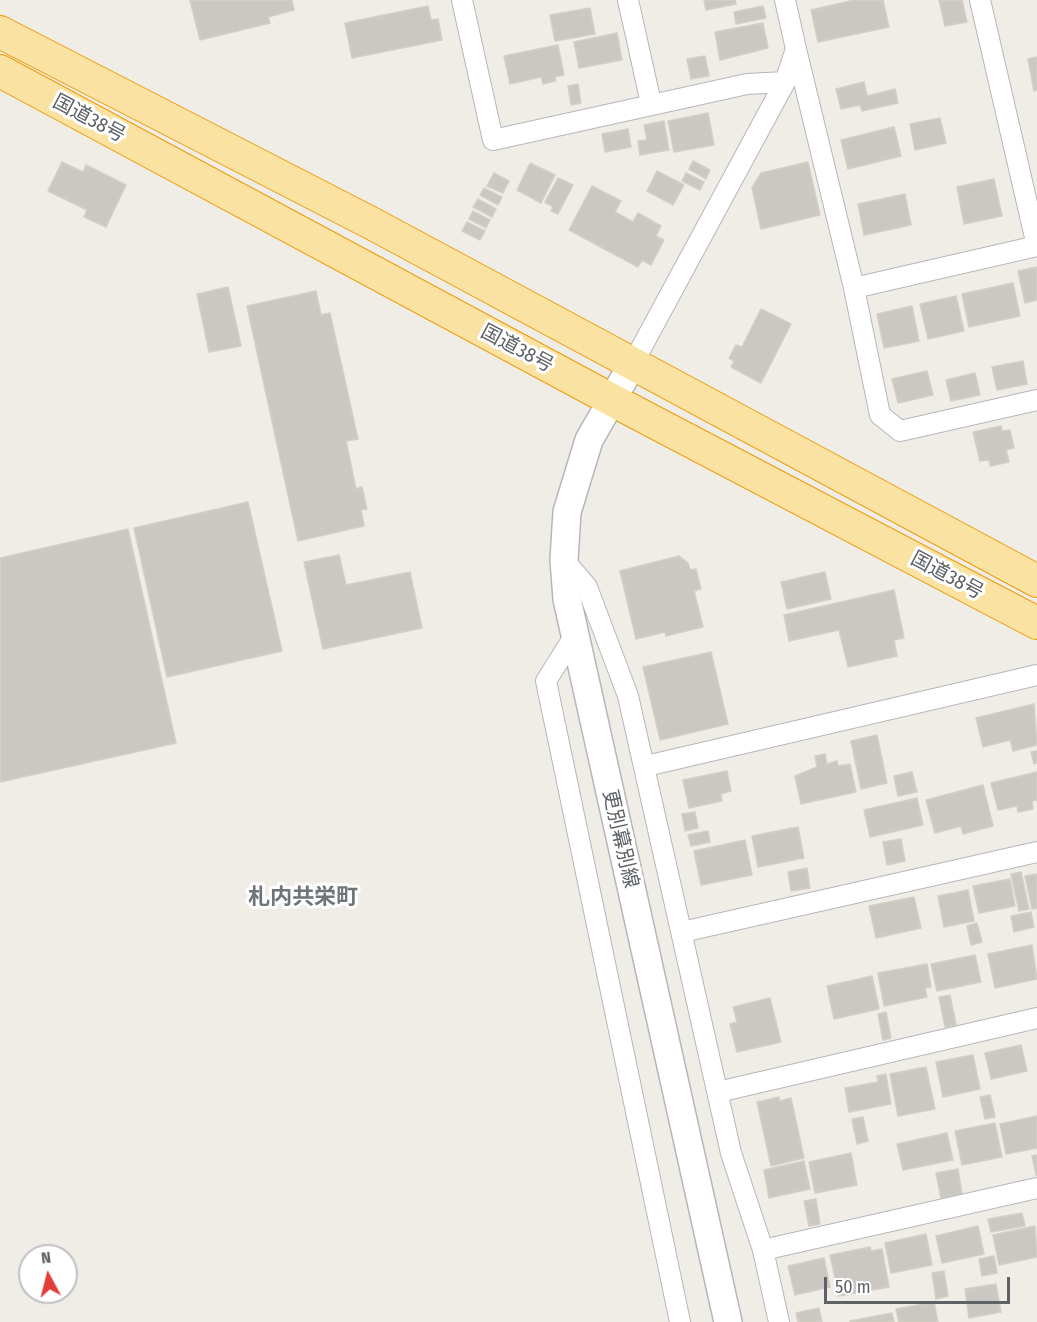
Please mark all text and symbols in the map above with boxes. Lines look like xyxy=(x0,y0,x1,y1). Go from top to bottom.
street label: 国道38号 xyxy=(48,90,130,148)
street label: 国道38号 xyxy=(476,320,558,378)
street label: 国道38号 xyxy=(906,547,988,605)
street label: 更別幕別線 xyxy=(597,788,643,890)
district label: 札内共栄町 xyxy=(248,885,358,911)
north arrow xyxy=(18,1244,78,1304)
text: N xyxy=(40,1248,52,1268)
scale bar xyxy=(827,1265,1013,1303)
text: 50 m xyxy=(835,1276,871,1298)

